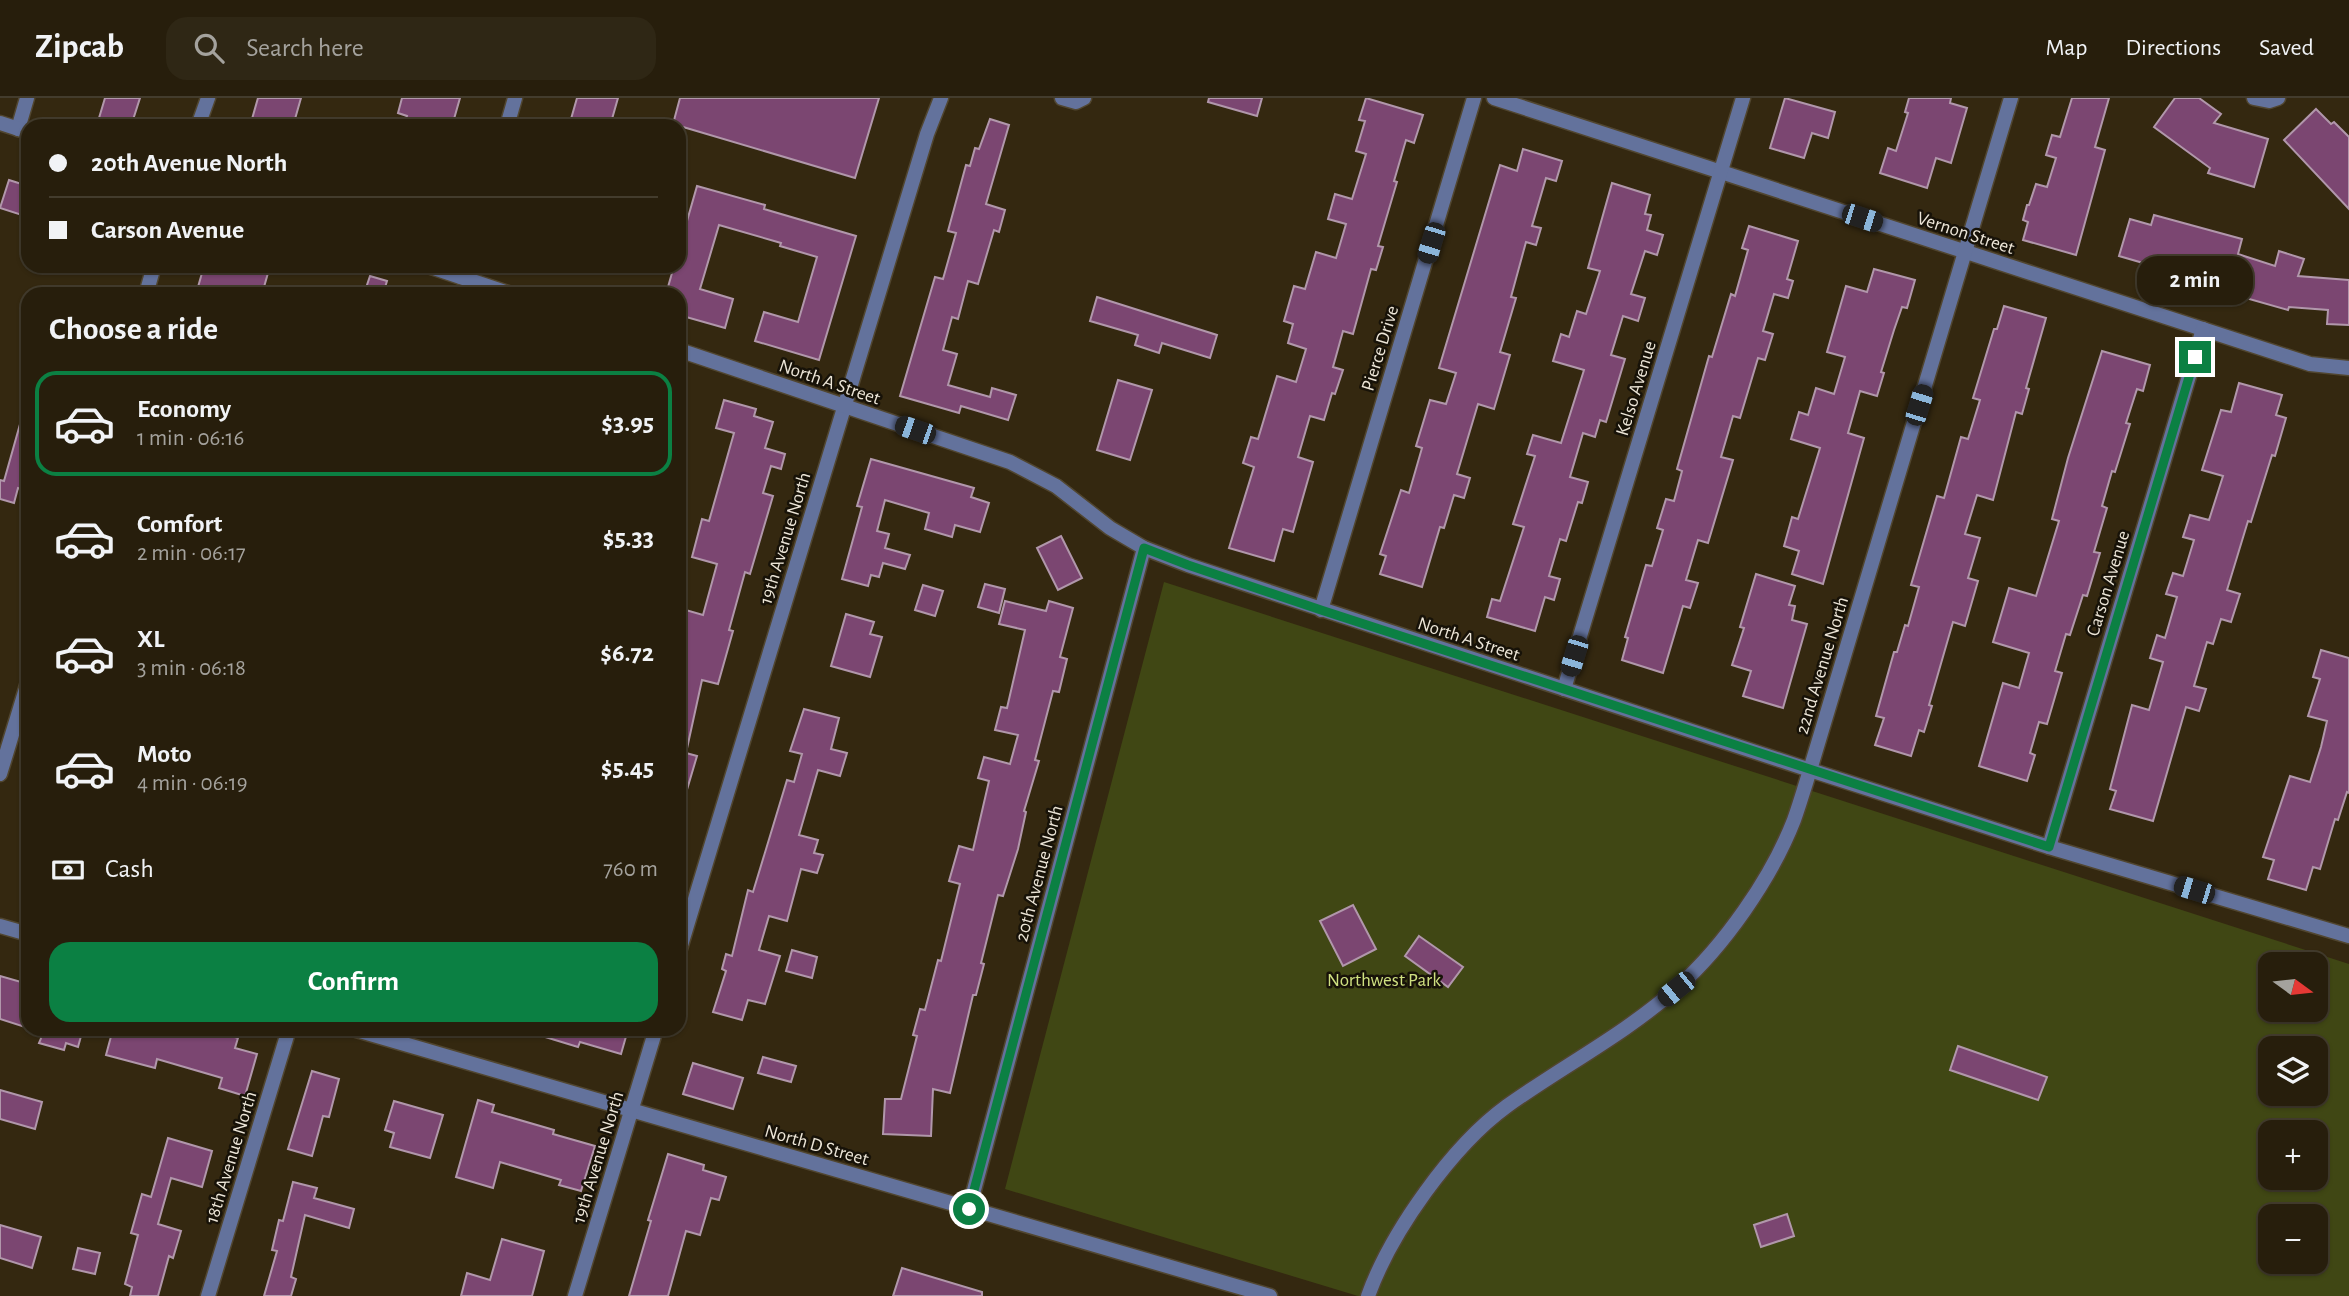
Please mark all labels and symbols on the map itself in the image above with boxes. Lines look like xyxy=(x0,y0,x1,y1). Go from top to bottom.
car xyxy=(1839,202,1886,234)
street label: Vernon Street xyxy=(1914,209,2017,258)
car xyxy=(1415,220,1448,266)
callout: 2 min xyxy=(2137,256,2253,304)
street label: Pierce Drive xyxy=(1358,304,1402,393)
street label: Kelso Avenue xyxy=(1613,339,1660,438)
route end xyxy=(2179,341,2211,373)
street label: North A Street xyxy=(776,356,883,409)
car xyxy=(1903,382,1936,428)
car xyxy=(892,413,939,447)
street label: 19th Avenue North xyxy=(756,470,815,607)
street label: Carson Avenue xyxy=(2083,528,2133,638)
street label: 22nd Avenue North xyxy=(1793,595,1852,736)
street label: North A Street xyxy=(1415,614,1522,665)
car xyxy=(1558,633,1591,679)
street label: 20th Avenue North xyxy=(1012,803,1067,944)
car xyxy=(2171,874,2218,906)
north arrow xyxy=(2258,952,2328,1022)
car xyxy=(1654,968,1699,1010)
park label: Northwest Park xyxy=(1327,971,1441,990)
street label: 18th Avenue North xyxy=(202,1089,261,1226)
street label: 19th Avenue North xyxy=(569,1089,628,1226)
street label: North D Street xyxy=(762,1122,871,1169)
route start xyxy=(953,1193,985,1225)

